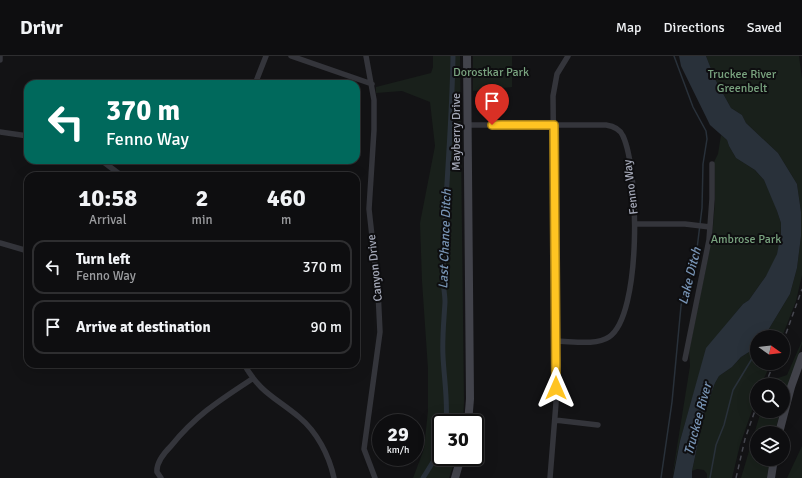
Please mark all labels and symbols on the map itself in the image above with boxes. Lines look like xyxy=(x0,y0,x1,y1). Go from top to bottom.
park label: Dorostkar Park xyxy=(453,65,529,80)
park label: Truckee River Greenbelt xyxy=(708,67,777,96)
pin xyxy=(475,84,509,125)
street label: Mayberry Drive xyxy=(449,93,464,171)
street label: Fenno Way xyxy=(620,158,642,215)
water label: Last Chance Ditch xyxy=(435,188,455,289)
park label: Ambrose Park xyxy=(711,232,781,247)
street label: Canyon Drive xyxy=(364,234,386,302)
water label: Lake Ditch xyxy=(675,245,705,306)
north arrow xyxy=(750,330,790,370)
position arrow xyxy=(535,367,577,409)
water label: Truckee River xyxy=(681,379,716,457)
speed limit sign: 30 xyxy=(432,414,484,466)

